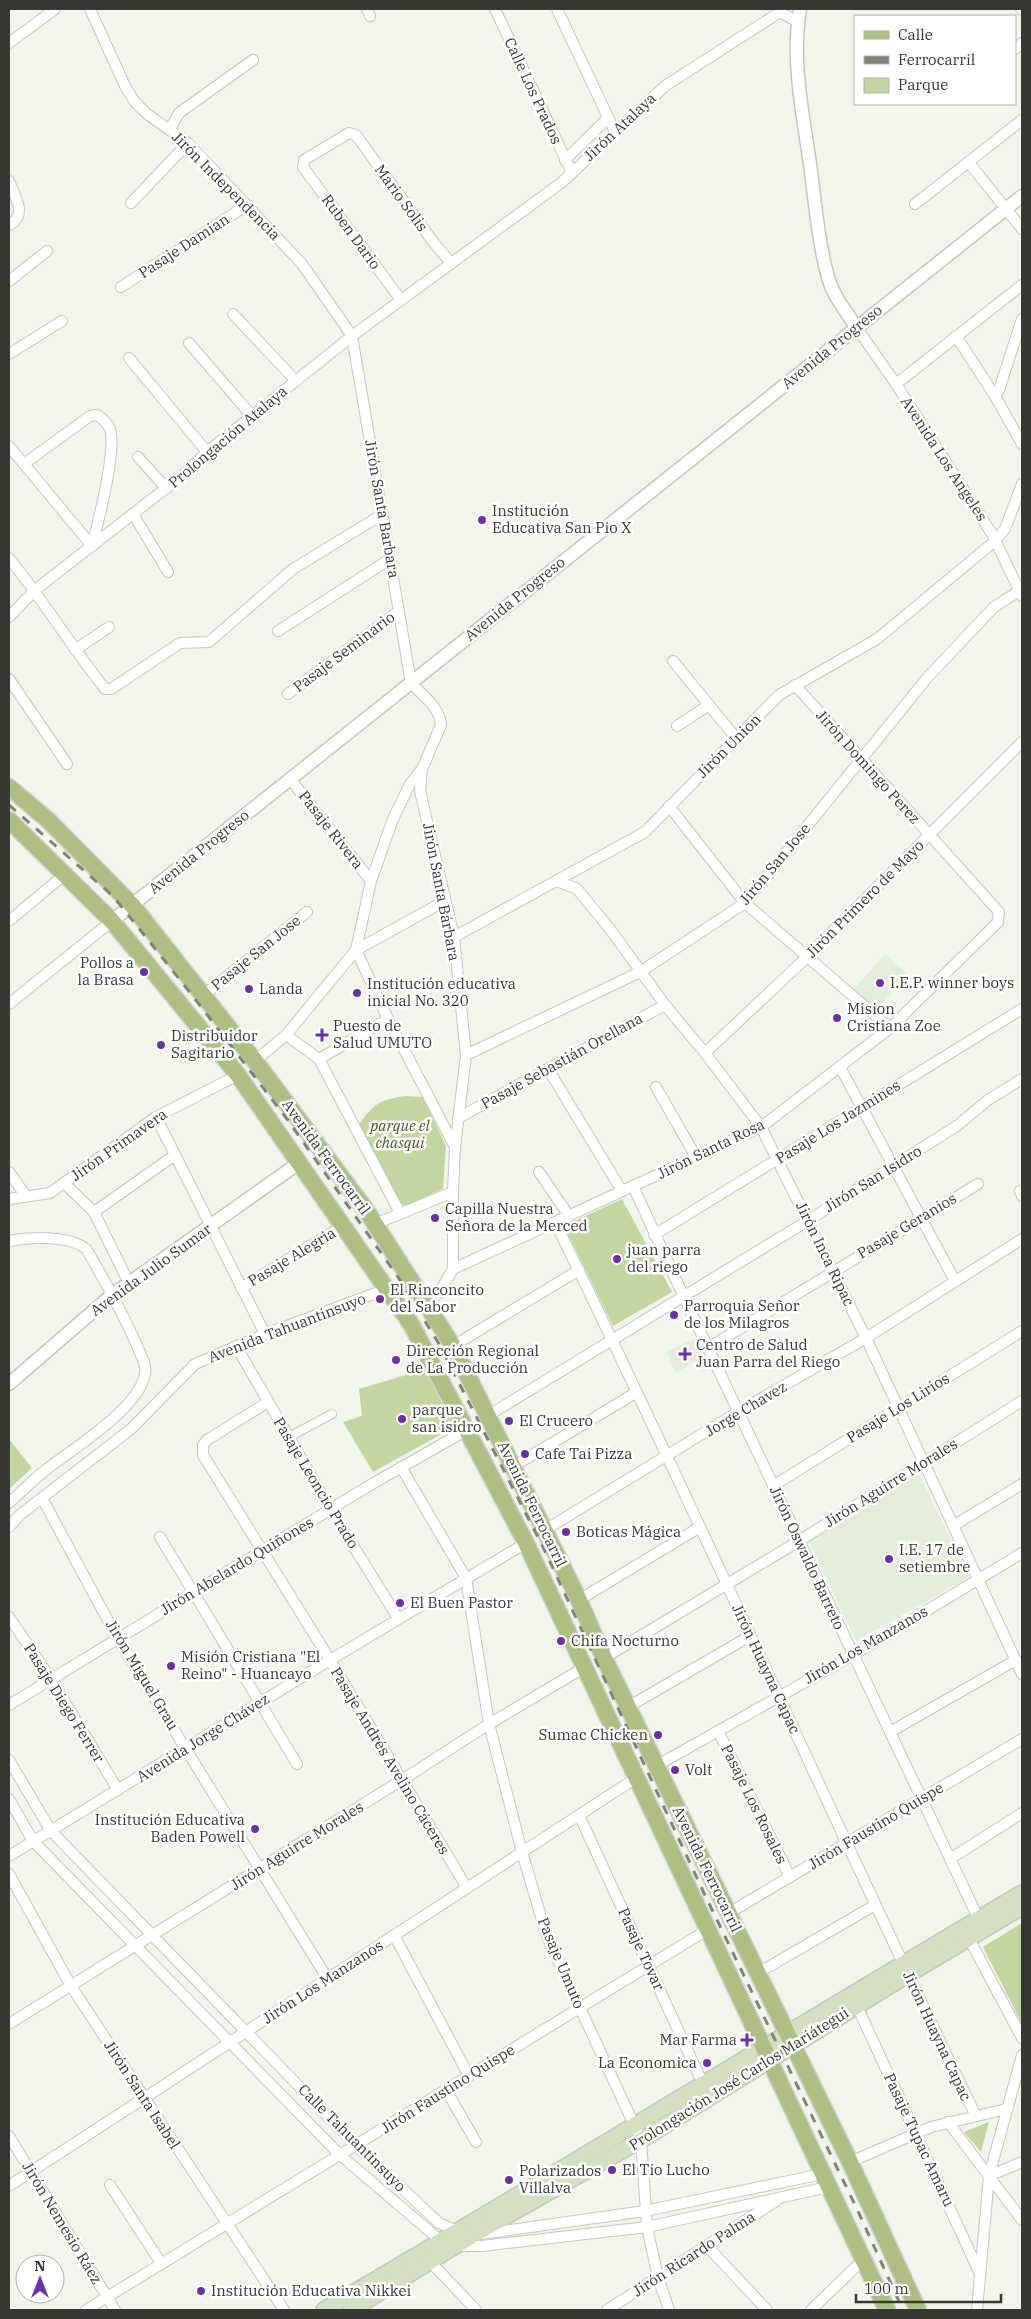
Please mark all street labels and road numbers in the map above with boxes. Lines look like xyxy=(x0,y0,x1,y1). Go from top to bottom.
street label: Calle Los Prados xyxy=(500,34,566,147)
street label: Jirón Atalaya xyxy=(580,88,660,165)
street label: Jirón Independencia xyxy=(168,127,285,244)
street label: Mario Solis xyxy=(371,160,432,235)
street label: Ruben Dario xyxy=(318,190,385,273)
street label: Pasaje Damian xyxy=(135,209,233,282)
street label: Avenida Progreso xyxy=(778,300,886,393)
street label: Prolongación Atalaya xyxy=(164,381,291,492)
street label: Avenida Los Angeles xyxy=(897,393,992,525)
street label: Jirón Santa Barbara xyxy=(361,438,404,580)
street label: Avenida Progreso xyxy=(461,552,569,645)
street label: Pasaje Seminario xyxy=(289,607,398,696)
street label: Jirón Domingo Perez xyxy=(812,706,925,828)
street label: Jirón Union xyxy=(693,709,765,782)
street label: Pasaje Rivera xyxy=(295,787,368,873)
street label: Avenida Progreso xyxy=(145,805,253,898)
street label: Jirón San Jose xyxy=(735,819,814,908)
street label: Jirón Santa Bárbara xyxy=(419,821,464,963)
street label: Jirón Primero de Mayo xyxy=(802,836,928,962)
street label: Pasaje San Jose xyxy=(207,911,304,994)
street label: Pasaje Sebastián Orellana xyxy=(478,1008,646,1113)
street label: Pasaje Los Jazmines xyxy=(772,1075,904,1168)
street label: Avenida Ferrocarril xyxy=(278,1095,375,1218)
street label: Jirón Primavera xyxy=(67,1104,171,1185)
street label: Jirón Santa Rosa xyxy=(654,1114,768,1183)
street label: Jirón San Isidro xyxy=(821,1141,925,1216)
street label: Pasaje Geranios xyxy=(854,1188,960,1263)
street label: Jirón Inca Ripac xyxy=(792,1198,859,1309)
street label: Avenida Julio Sumar xyxy=(86,1219,215,1320)
street label: Pasaje Alegria xyxy=(244,1223,339,1290)
street label: Avenida Tahuantinsuyo xyxy=(205,1289,368,1366)
street label: Pasaje Los Lirios xyxy=(843,1368,953,1447)
street label: Jorge Chavez xyxy=(701,1377,790,1440)
street label: Pasaje Leoncio Prado xyxy=(270,1414,363,1552)
street label: Jirón Aguirre Morales xyxy=(821,1434,961,1531)
street label: Avenida Ferrocarril xyxy=(494,1438,571,1570)
street label: Jirón Oswaldo Barreto xyxy=(766,1483,849,1633)
street label: Jirón Abelardo Quiñones xyxy=(157,1512,317,1619)
street label: Jirón Huayna Capac xyxy=(728,1601,805,1737)
street label: Jirón Los Manzanos xyxy=(800,1601,931,1688)
street label: Jirón Miguel Grau xyxy=(102,1616,183,1734)
street label: Pasaje Diego Ferrer xyxy=(20,1640,109,1766)
street label: Pasaje Andrés Avelino Cáceres xyxy=(327,1664,454,1858)
street label: Avenida Jorge Chávez xyxy=(133,1689,273,1786)
street label: Pasaje Los Rosales xyxy=(717,1741,792,1867)
street label: Jirón Faustino Quispe xyxy=(805,1778,947,1873)
street label: Jirón Aguirre Morales xyxy=(227,1797,367,1894)
street label: Avenida Ferrocarril xyxy=(669,1803,746,1935)
street label: Pasaje Tovar xyxy=(614,1904,669,1993)
street label: Pasaje Umuto xyxy=(534,1914,589,2011)
street label: Jirón Los Manzanos xyxy=(259,1936,387,2028)
street label: Jirón Huayna Capac xyxy=(899,1968,976,2104)
street label: Prolongación José Carlos Mariátegui xyxy=(625,2003,852,2154)
street label: Jirón Santa Isabel xyxy=(100,2037,185,2153)
street label: Jirón Faustino Quispe xyxy=(377,2040,518,2137)
street label: Pasaje Tupac Amaru xyxy=(880,2070,959,2210)
street label: Calle Tahuantinsuyo xyxy=(295,2080,410,2195)
street label: Jirón Nemesio Ráez xyxy=(18,2159,106,2287)
street label: Jirón Ricardo Palma xyxy=(629,2207,759,2300)

